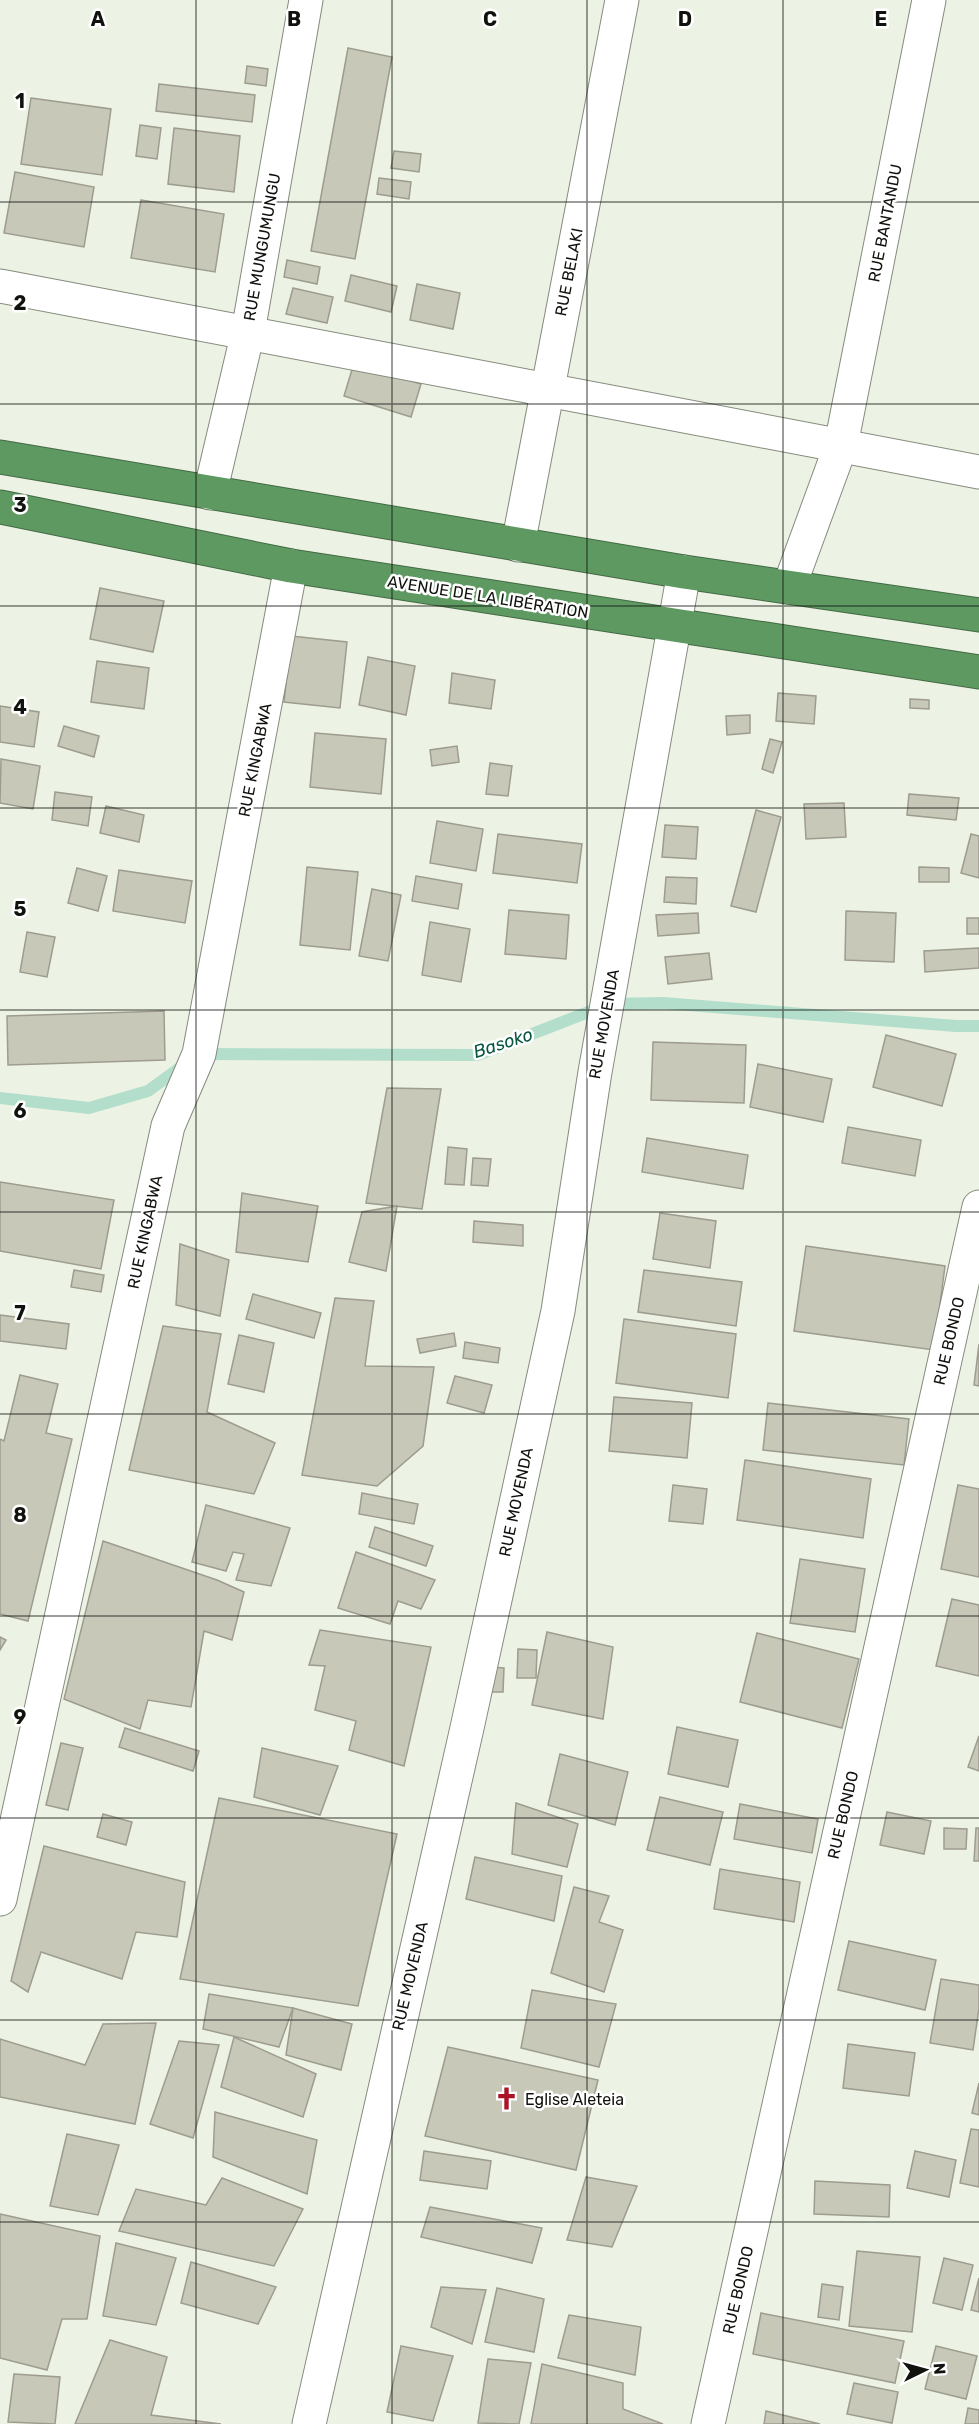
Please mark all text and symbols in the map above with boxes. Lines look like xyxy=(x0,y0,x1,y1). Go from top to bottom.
text: A xyxy=(91,7,106,31)
text: B xyxy=(287,7,301,31)
text: C xyxy=(483,7,497,31)
text: D xyxy=(678,7,692,31)
text: E xyxy=(875,7,887,31)
text: 1 xyxy=(15,89,25,113)
street label: RUE BANTANDU xyxy=(864,162,906,284)
street label: RUE MUNGUMUNGU xyxy=(240,172,284,322)
street label: RUE BELAKI xyxy=(551,226,587,318)
text: 2 xyxy=(14,291,27,315)
text: 3 xyxy=(13,493,27,517)
street label: AVENUE DE LA LIBÉRATION xyxy=(386,572,590,622)
text: 4 xyxy=(13,695,27,719)
street label: RUE KINGABWA xyxy=(235,701,275,819)
text: 5 xyxy=(14,897,27,921)
street label: RUE MOVENDA xyxy=(585,967,623,1080)
water label: Basoko xyxy=(470,1023,536,1063)
text: 6 xyxy=(13,1099,27,1123)
street label: RUE KINGABWA xyxy=(124,1173,166,1291)
street label: RUE BONDO xyxy=(930,1295,968,1387)
text: 7 xyxy=(14,1301,26,1325)
street label: RUE MOVENDA xyxy=(495,1445,537,1558)
text: 8 xyxy=(13,1503,27,1527)
text: 9 xyxy=(14,1705,27,1729)
street label: RUE BONDO xyxy=(824,1769,862,1861)
street label: RUE MOVENDA xyxy=(388,1919,432,2032)
church icon: Eglise Aleteia xyxy=(494,2086,520,2112)
place label: Eglise Aleteia xyxy=(525,2090,624,2109)
street label: RUE BONDO xyxy=(719,2244,757,2336)
north arrow xyxy=(895,2340,955,2400)
text: N xyxy=(929,2362,949,2375)

